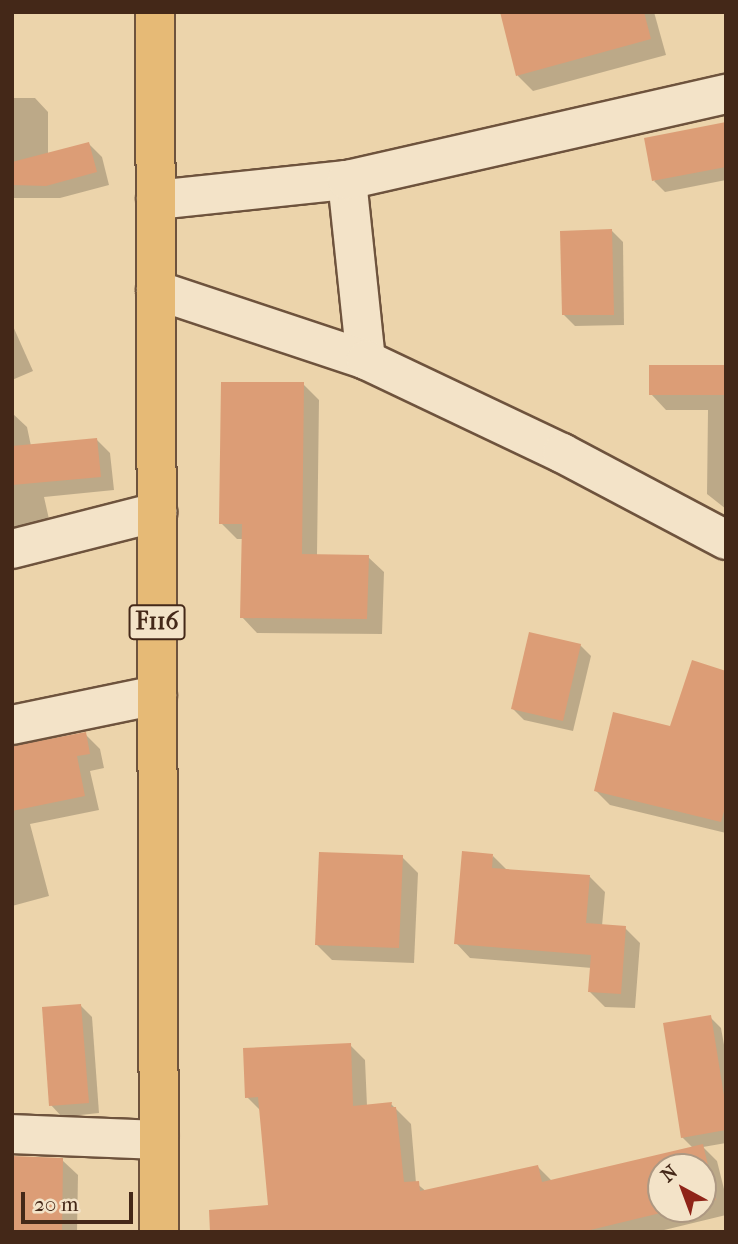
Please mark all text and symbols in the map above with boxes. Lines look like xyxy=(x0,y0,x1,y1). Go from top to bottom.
road number: F116 xyxy=(127,602,187,642)
north arrow xyxy=(647,1153,717,1223)
text: N xyxy=(657,1161,682,1187)
scale bar xyxy=(24,1178,136,1222)
text: 20 m xyxy=(34,1192,78,1216)

